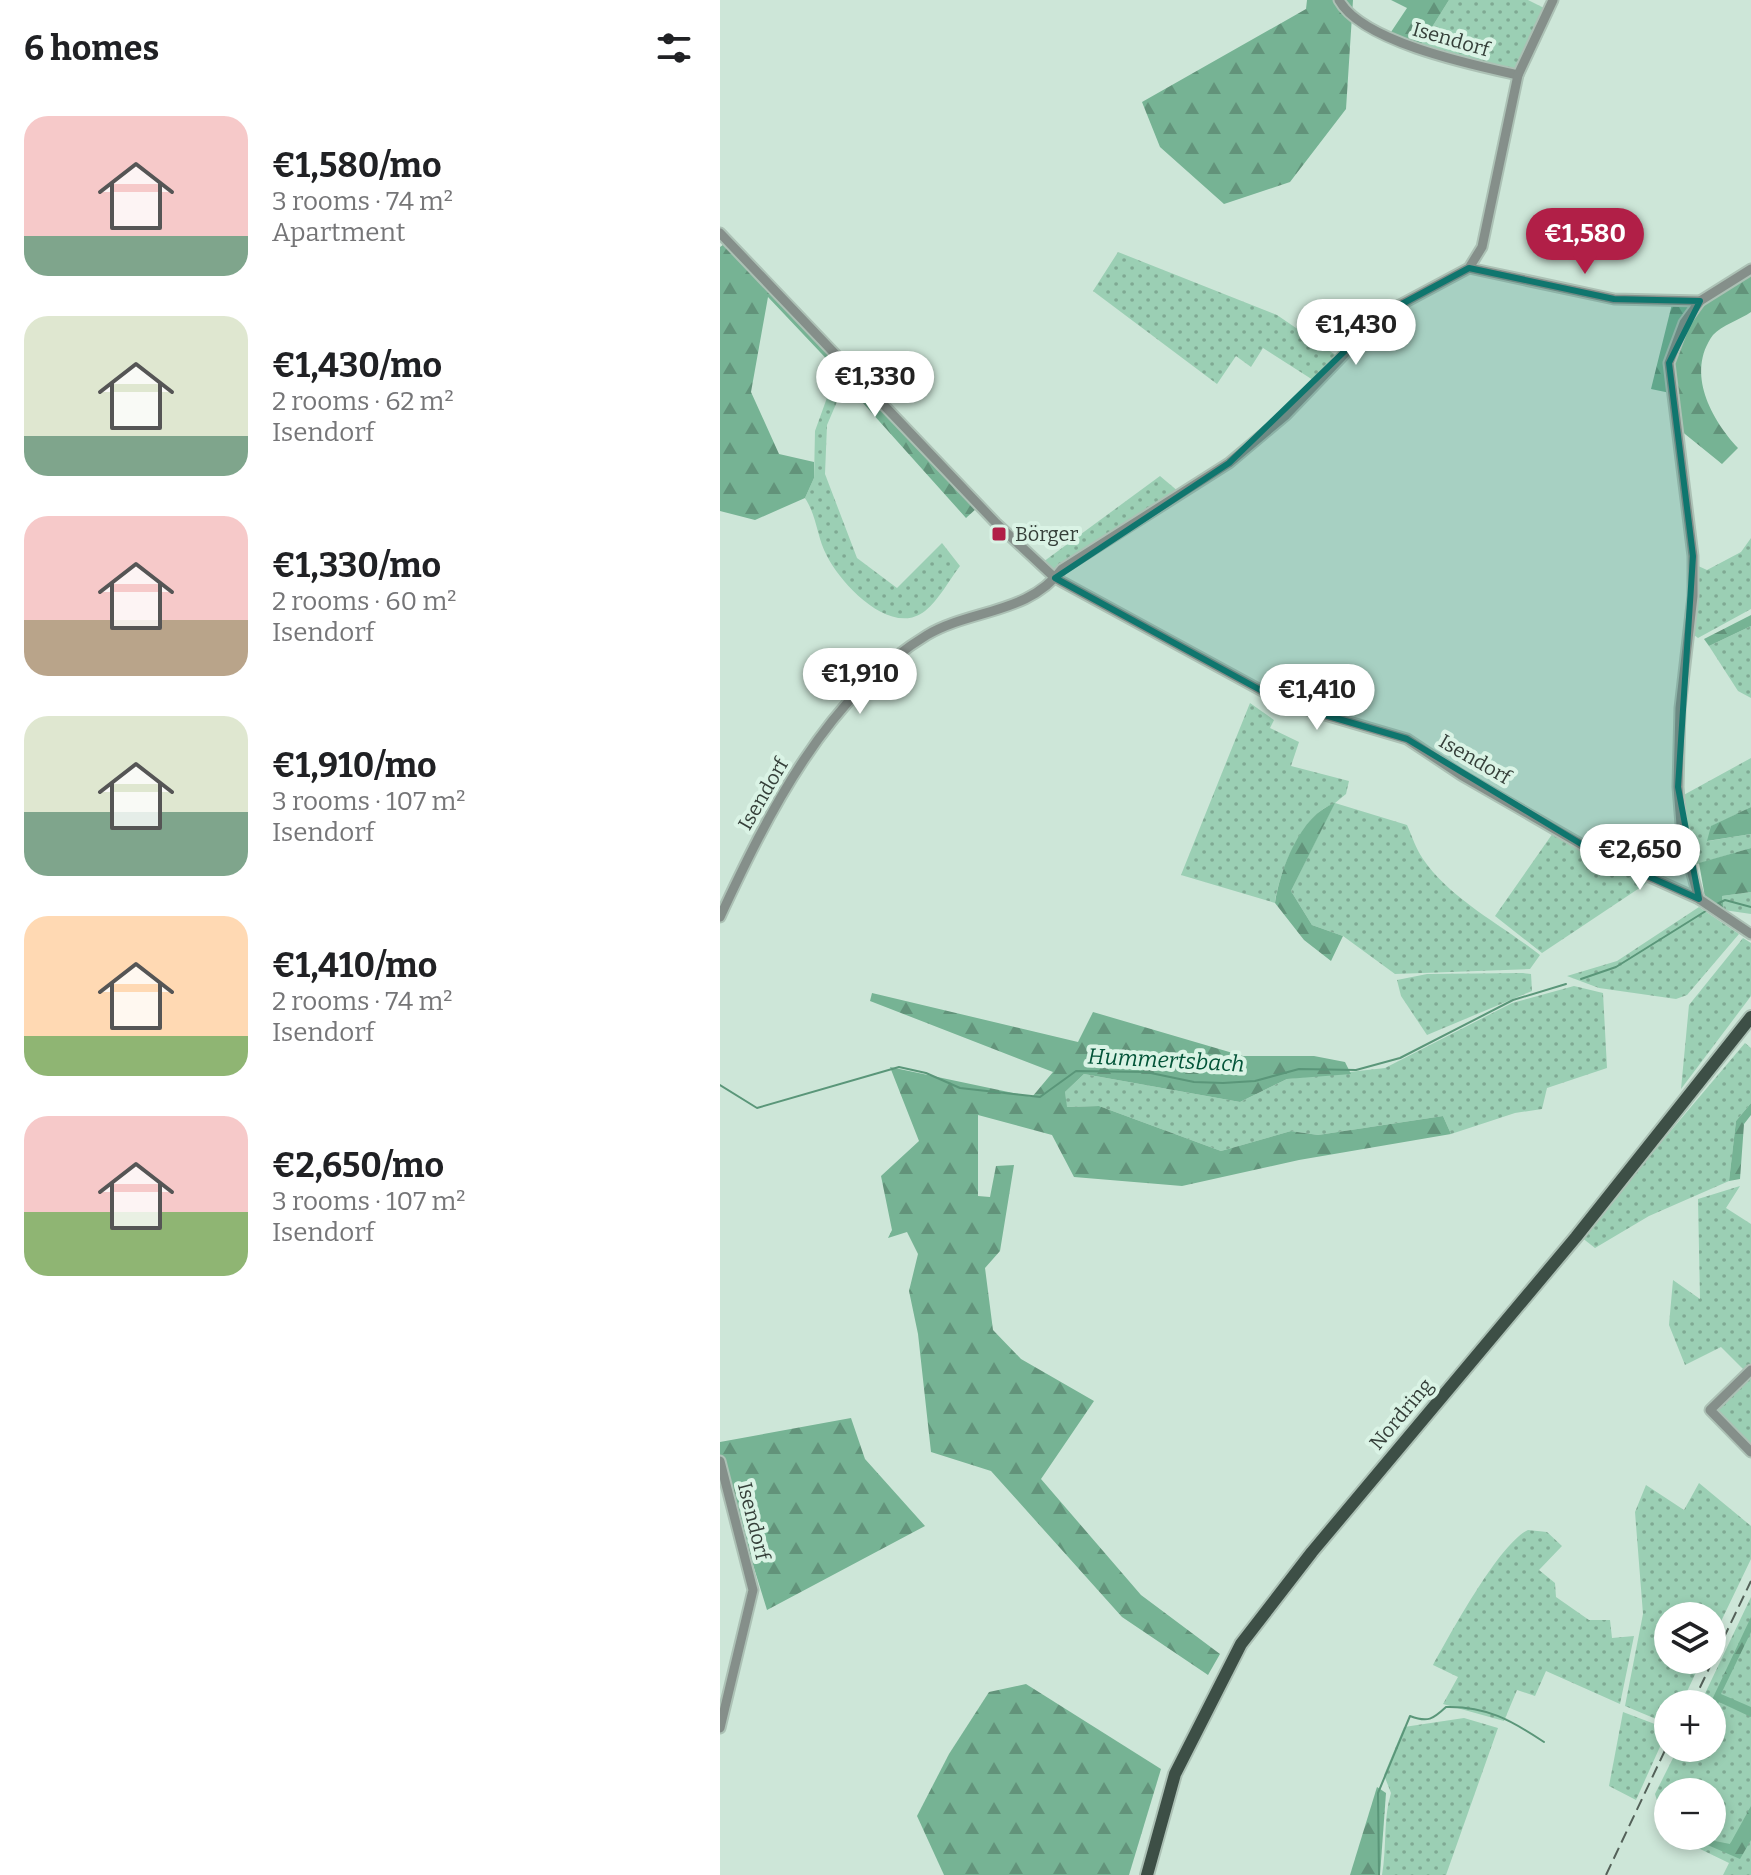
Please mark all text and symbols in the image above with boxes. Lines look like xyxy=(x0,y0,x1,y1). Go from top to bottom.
street label: Isendorf xyxy=(1410,17,1494,62)
icon: filters xyxy=(652,26,696,70)
text: 6 homes xyxy=(24,28,159,69)
text: €1,580/mo xyxy=(272,145,442,186)
icon: home xyxy=(88,148,184,244)
text: 3 rooms · 74 m² xyxy=(272,186,453,217)
pin: €1,580 xyxy=(1520,208,1650,276)
text: Apartment xyxy=(272,217,405,248)
text: €1,580 xyxy=(1544,218,1626,249)
pin: €1,430 xyxy=(1291,299,1421,367)
text: €1,430 xyxy=(1315,309,1397,340)
text: €1,430/mo xyxy=(272,345,442,386)
icon: home xyxy=(88,348,184,444)
pin: €1,330 xyxy=(810,351,940,419)
text: €1,330 xyxy=(834,361,916,392)
text: 2 rooms · 62 m² xyxy=(272,386,454,417)
text: Isendorf xyxy=(272,417,374,448)
place label: Börger xyxy=(1015,522,1078,546)
marker: Börger xyxy=(990,525,1008,543)
text: €1,330/mo xyxy=(272,545,441,586)
icon: home xyxy=(88,548,184,644)
text: 2 rooms · 60 m² xyxy=(272,586,456,617)
text: Isendorf xyxy=(272,617,374,648)
pin: €1,910 xyxy=(795,648,925,716)
text: €1,910 xyxy=(821,658,899,689)
pin: €1,410 xyxy=(1252,664,1382,732)
text: €1,410 xyxy=(1278,674,1356,705)
street label: Isendorf xyxy=(1435,729,1517,790)
text: €1,910/mo xyxy=(272,745,437,786)
icon: home xyxy=(88,748,184,844)
street label: Isendorf xyxy=(733,752,794,834)
text: 3 rooms · 107 m² xyxy=(272,786,465,817)
text: Isendorf xyxy=(272,817,374,848)
pin: €2,650 xyxy=(1575,824,1705,892)
text: €2,650 xyxy=(1598,834,1682,865)
text: €1,410/mo xyxy=(272,945,437,986)
icon: home xyxy=(88,948,184,1044)
text: 2 rooms · 74 m² xyxy=(272,986,452,1017)
text: Isendorf xyxy=(272,1017,374,1048)
water label: Hummertsbach xyxy=(1087,1042,1245,1078)
text: €2,650/mo xyxy=(272,1145,444,1186)
icon: home xyxy=(88,1148,184,1244)
text: 3 rooms · 107 m² xyxy=(272,1186,465,1217)
text: Isendorf xyxy=(272,1217,374,1248)
street label: Nordring xyxy=(1364,1373,1438,1455)
street label: Isendorf xyxy=(733,1480,776,1564)
map controls xyxy=(1654,1602,1726,1850)
button: layers xyxy=(1654,1602,1726,1674)
button: + xyxy=(1654,1690,1726,1762)
button: − xyxy=(1654,1778,1726,1850)

